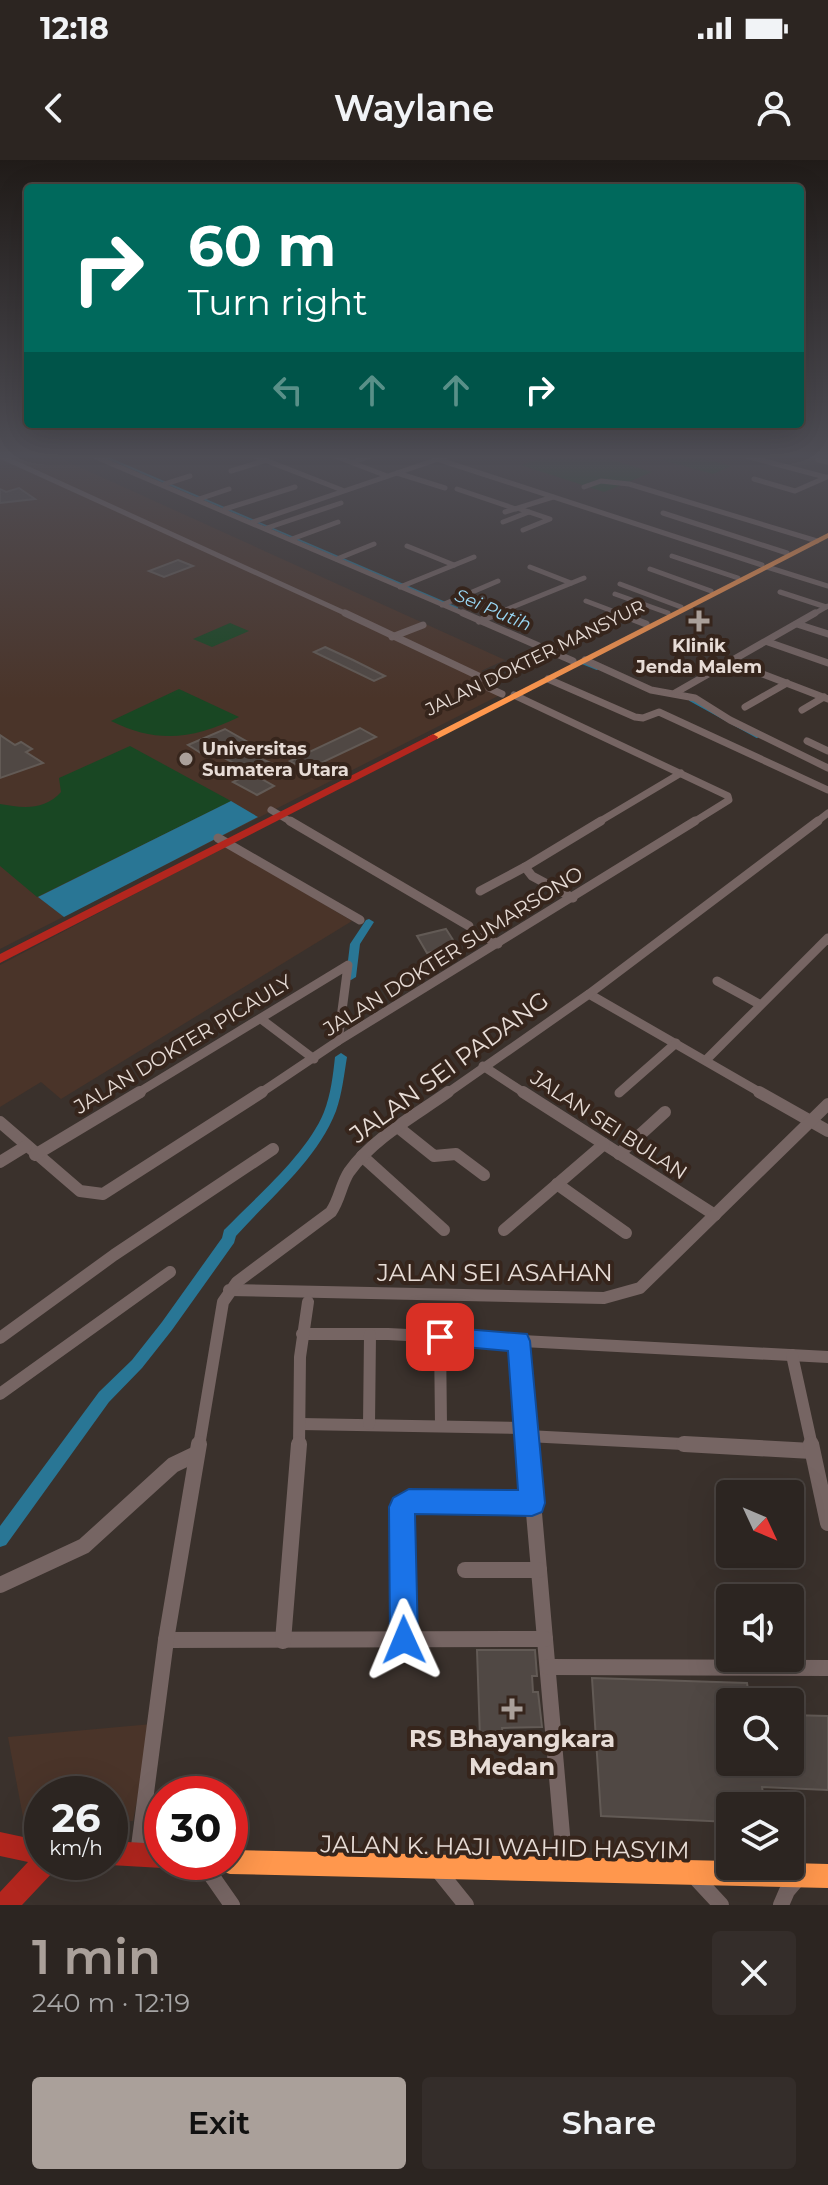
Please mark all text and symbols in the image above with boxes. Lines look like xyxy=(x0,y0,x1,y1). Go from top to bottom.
text: 12:18 xyxy=(40,10,109,47)
icon: back xyxy=(32,86,76,130)
text: Waylane xyxy=(334,86,494,130)
icon: person xyxy=(752,86,796,130)
text: 60 m xyxy=(188,212,336,280)
icon: right xyxy=(56,216,160,320)
text: Turn right xyxy=(188,280,368,324)
icon: left xyxy=(266,368,310,412)
icon: ahead xyxy=(350,368,394,412)
icon: ahead xyxy=(434,368,478,412)
icon: right xyxy=(518,368,562,412)
water label: Sei Putih xyxy=(451,584,535,636)
street label: JALAN DOKTER MANSYUR xyxy=(421,595,648,721)
marker: Klinik Jenda Malem xyxy=(688,610,710,632)
place label: Klinik Jenda Malem xyxy=(635,635,762,678)
place label: Universitas Sumatera Utara xyxy=(202,738,349,781)
marker: Universitas Sumatera Utara xyxy=(177,750,195,768)
street label: JALAN DOKTER SUMARSONO xyxy=(318,861,587,1042)
street label: JALAN DOKTER PICAULY xyxy=(69,969,297,1119)
street label: JALAN SEI PADANG xyxy=(343,985,554,1149)
street label: JALAN SEI BULAN xyxy=(525,1065,692,1185)
street label: JALAN SEI ASAHAN xyxy=(376,1258,613,1287)
pin xyxy=(406,1303,474,1371)
icon: arrive xyxy=(418,1315,462,1359)
north arrow xyxy=(716,1480,804,1568)
map controls xyxy=(716,1480,804,1880)
button: sound xyxy=(716,1584,804,1672)
position arrow xyxy=(362,1598,446,1682)
button: search xyxy=(716,1688,804,1776)
marker: RS Bhayangkara Medan xyxy=(501,1698,523,1720)
place label: RS Bhayangkara Medan xyxy=(409,1724,615,1781)
speed limit sign: 30 xyxy=(144,1776,248,1880)
button: layers xyxy=(716,1792,804,1880)
text: 26 xyxy=(51,1793,101,1842)
street label: JALAN K. HAJI WAHID HASYIM xyxy=(319,1829,690,1865)
text: km/h xyxy=(49,1836,103,1860)
text: 1 min xyxy=(32,1928,161,1986)
button: close xyxy=(712,1931,796,2015)
text: 240 m · 12:19 xyxy=(32,1987,190,2019)
button: Exit xyxy=(32,2077,406,2169)
button: Share xyxy=(422,2077,796,2169)

